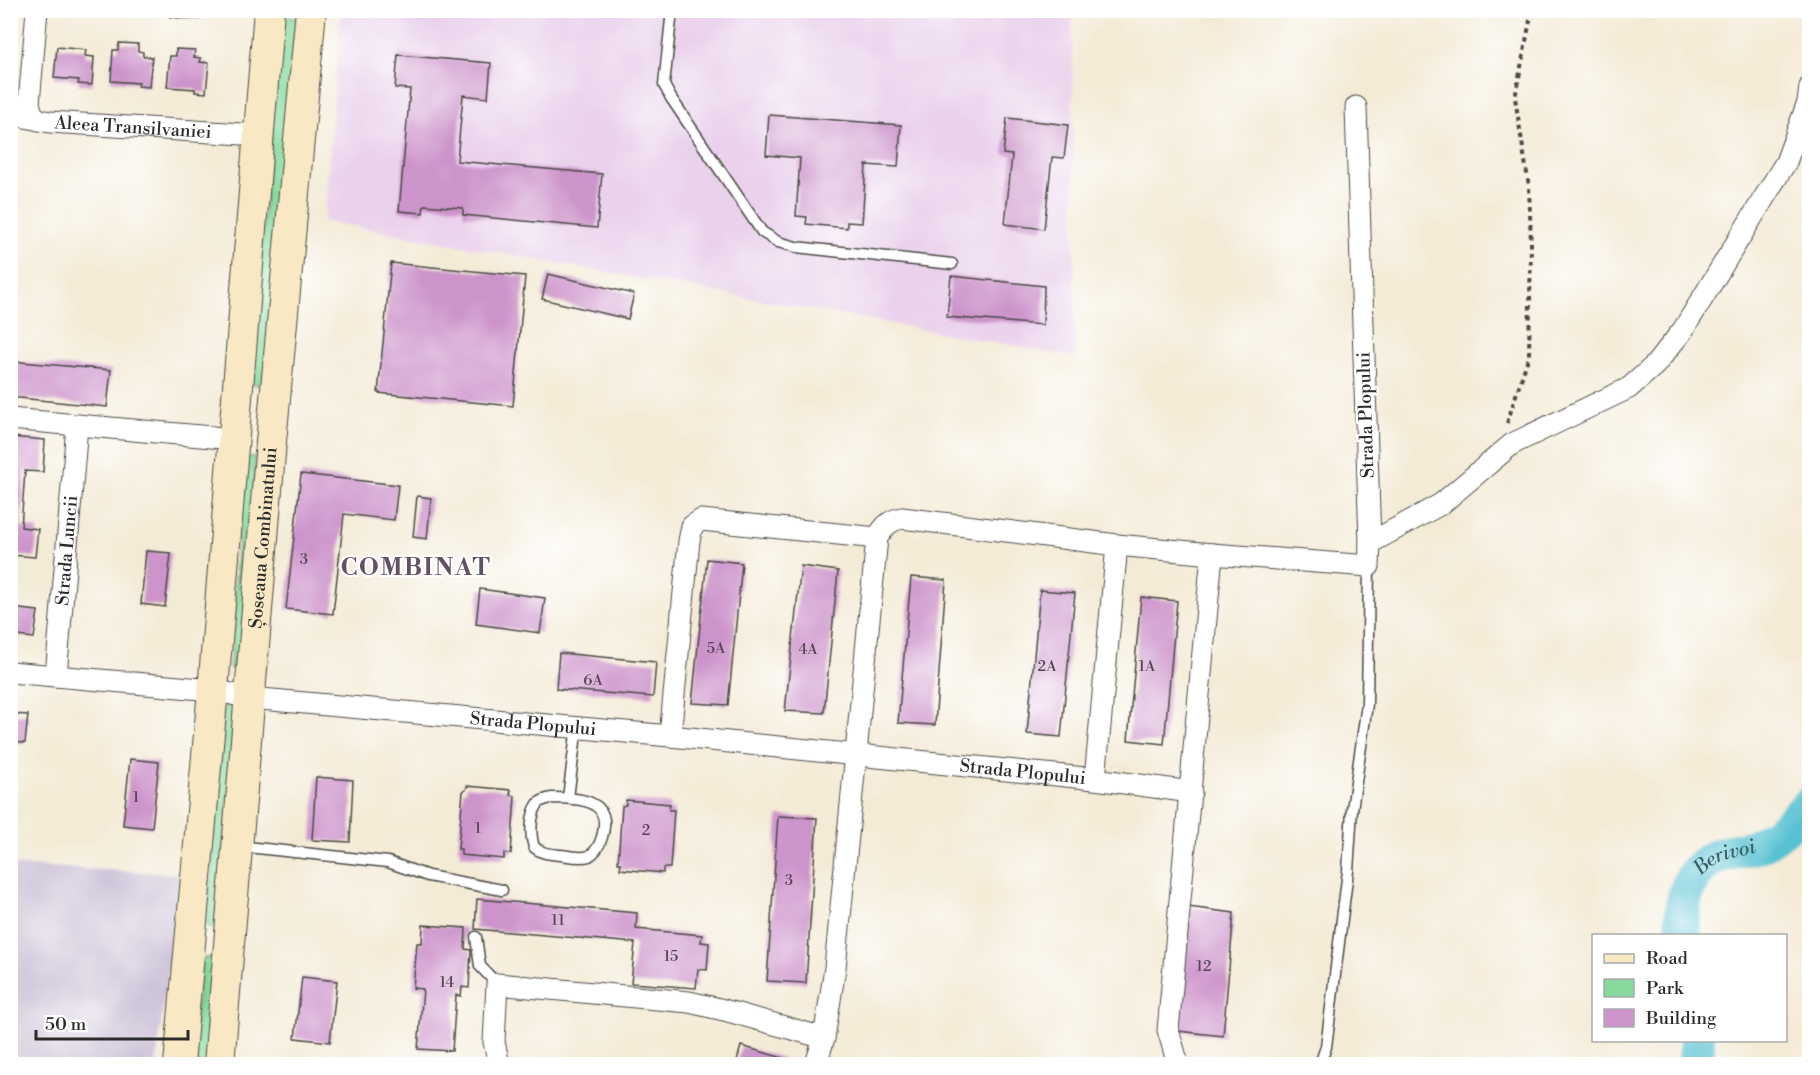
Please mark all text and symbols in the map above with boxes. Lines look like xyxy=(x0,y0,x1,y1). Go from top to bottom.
street label: Aleea Transilvaniei xyxy=(53,111,212,144)
street label: Strada Plopului xyxy=(1352,351,1380,479)
street label: Șoseaua Combinatului xyxy=(244,446,282,630)
street label: Strada Luncii xyxy=(50,494,83,606)
house number: 3 xyxy=(300,550,308,569)
district label: COMBINAT xyxy=(341,553,491,583)
house number: 5A xyxy=(707,639,726,658)
house number: 4A xyxy=(798,640,818,659)
house number: 2A xyxy=(1038,657,1057,676)
house number: 1A xyxy=(1139,657,1156,676)
house number: 6A xyxy=(583,671,603,690)
street label: Strada Plopului xyxy=(469,706,597,741)
street label: Strada Plopului xyxy=(959,754,1087,790)
house number: 1 xyxy=(133,788,140,807)
house number: 1 xyxy=(475,819,482,838)
house number: 2 xyxy=(642,821,650,840)
water label: Berivoi xyxy=(1687,834,1759,881)
house number: 3 xyxy=(785,871,793,890)
house number: 11 xyxy=(551,911,565,930)
legend xyxy=(1592,934,1787,1042)
house number: 15 xyxy=(664,947,678,966)
text: Road xyxy=(1646,947,1689,970)
house number: 12 xyxy=(1196,957,1212,976)
house number: 14 xyxy=(440,973,454,992)
text: Park xyxy=(1646,977,1685,1000)
scale bar xyxy=(36,1003,188,1041)
text: Building xyxy=(1645,1007,1717,1030)
text: 50 m xyxy=(45,1013,87,1036)

